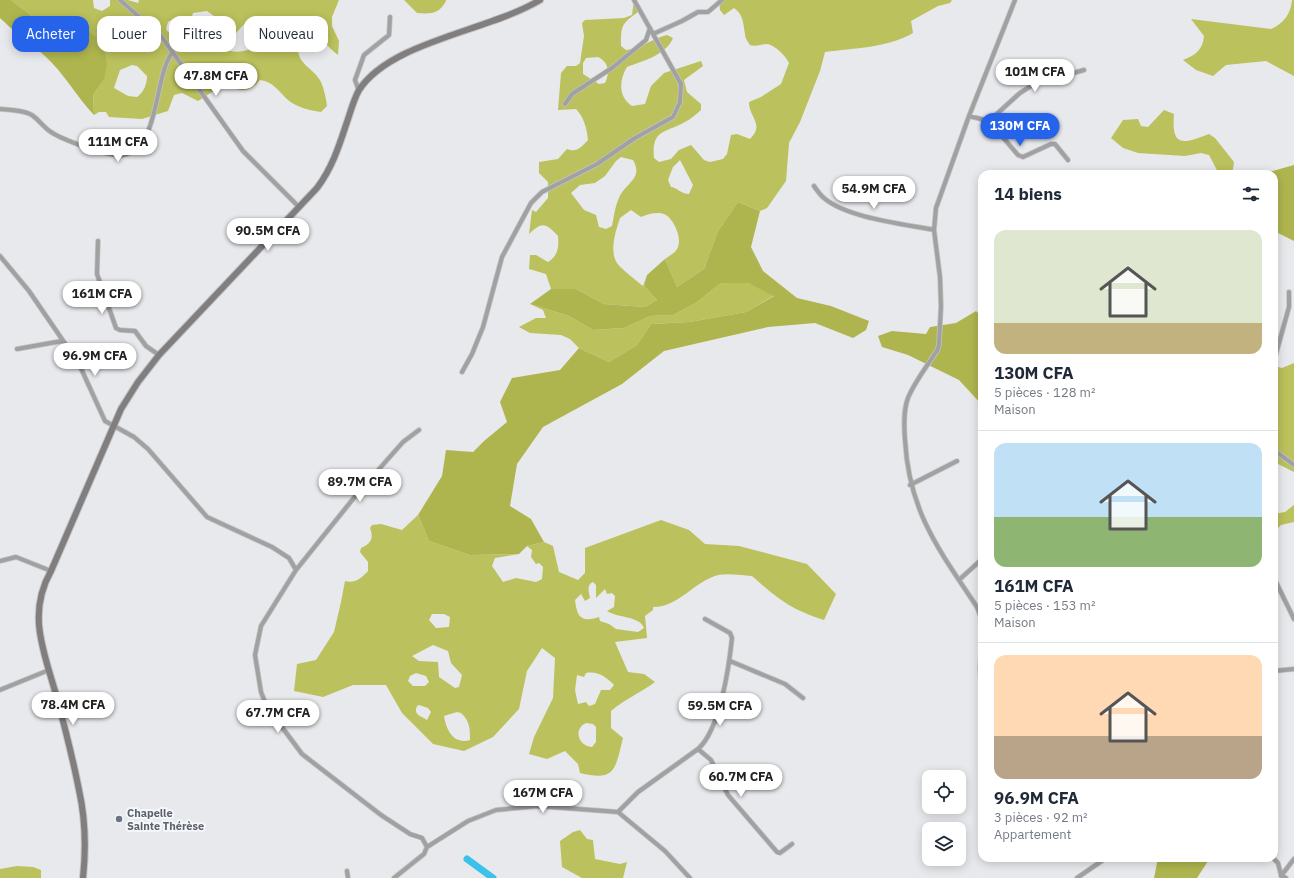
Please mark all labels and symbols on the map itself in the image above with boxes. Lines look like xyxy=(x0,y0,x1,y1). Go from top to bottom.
pin: 101M CFA xyxy=(994,59,1076,93)
pin: 47.8M CFA xyxy=(170,63,262,97)
pin: 130M CFA xyxy=(979,113,1061,147)
pin: 111M CFA xyxy=(77,129,159,163)
pin: 54.9M CFA xyxy=(828,176,920,210)
pin: 90.5M CFA xyxy=(222,218,314,252)
pin: 161M CFA xyxy=(61,281,143,315)
pin: 96.9M CFA xyxy=(49,343,141,377)
pin: 89.7M CFA xyxy=(314,469,406,503)
pin: 78.4M CFA xyxy=(27,692,119,726)
pin: 59.5M CFA xyxy=(674,693,766,727)
pin: 67.7M CFA xyxy=(232,700,324,734)
pin: 60.7M CFA xyxy=(695,764,787,798)
pin: 167M CFA xyxy=(502,780,584,814)
place label: Chapelle Sainte Thérèse xyxy=(127,806,204,833)
marker: Chapelle Sainte Thérèse xyxy=(114,814,124,824)

